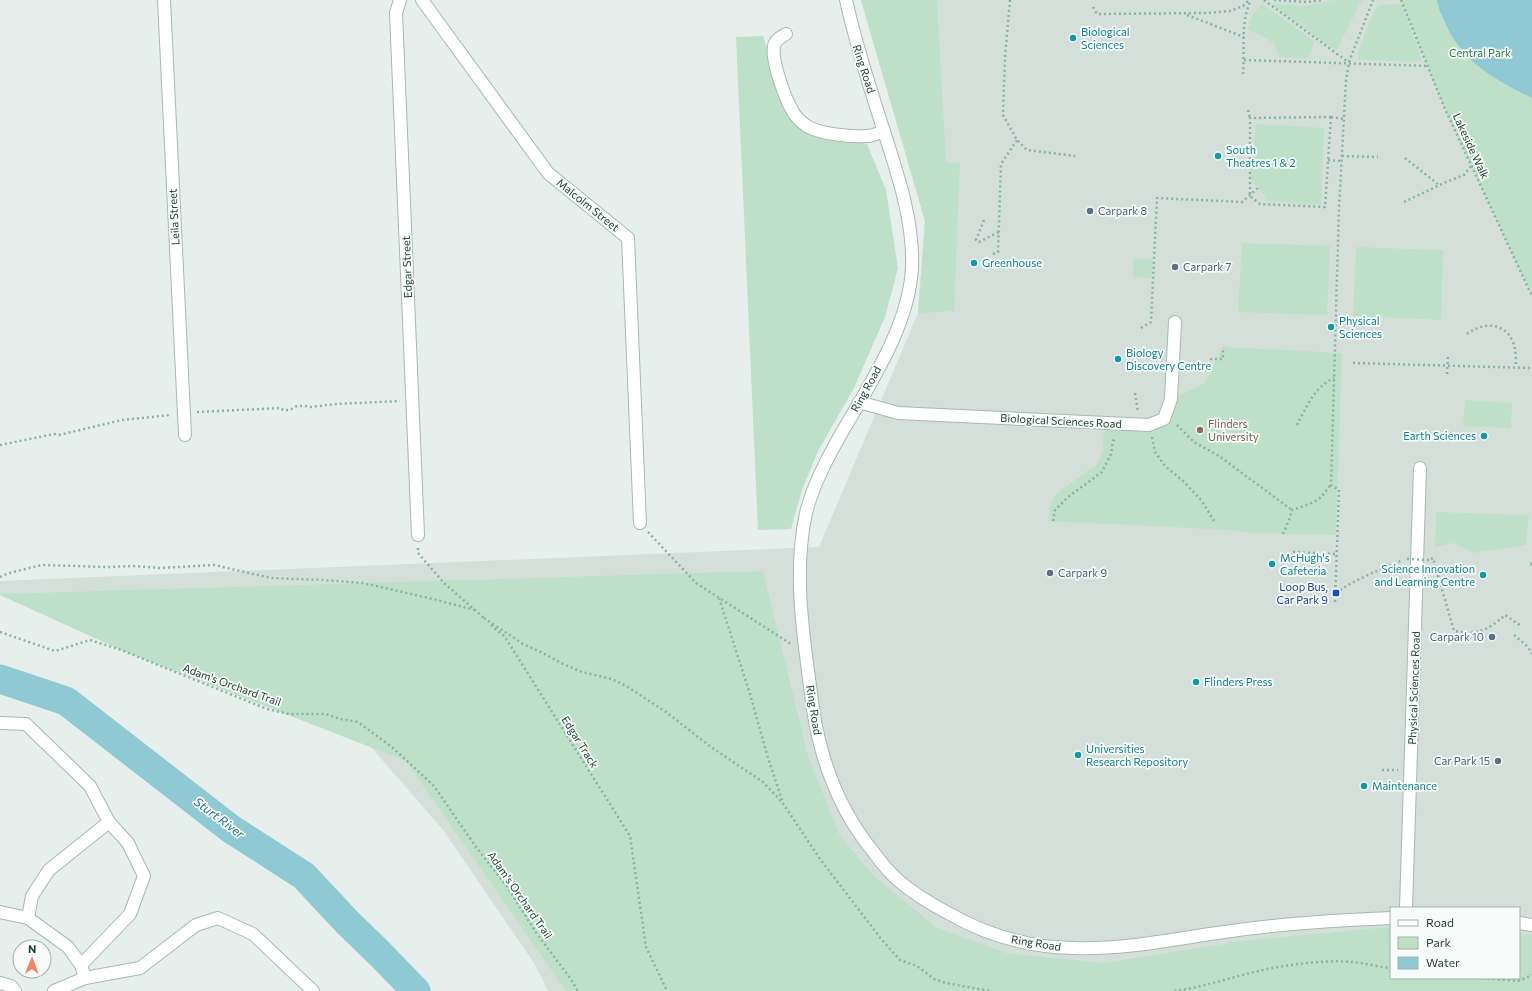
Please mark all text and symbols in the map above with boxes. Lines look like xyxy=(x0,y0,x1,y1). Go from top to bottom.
place label: Biological Sciences xyxy=(1081,25,1130,51)
marker: Biological Sciences xyxy=(1068,33,1078,43)
street label: Ring Road xyxy=(851,43,878,95)
park label: Central Park xyxy=(1449,46,1511,59)
street label: Lakeside Walk xyxy=(1451,111,1492,181)
place label: South Theatres 1 & 2 xyxy=(1226,143,1296,169)
marker: South Theatres 1 & 2 xyxy=(1213,151,1223,161)
street label: Malcolm Street xyxy=(554,175,623,234)
street label: Leila Street xyxy=(166,188,181,246)
place label: Carpark 8 xyxy=(1098,204,1147,217)
marker: Carpark 8 xyxy=(1085,206,1095,216)
street label: Edgar Street xyxy=(399,235,414,298)
place label: Greenhouse xyxy=(982,256,1042,269)
marker: Greenhouse xyxy=(969,258,979,268)
place label: Carpark 7 xyxy=(1183,260,1231,273)
marker: Carpark 7 xyxy=(1170,262,1180,272)
place label: Physical Sciences xyxy=(1339,314,1382,340)
marker: Physical Sciences xyxy=(1326,322,1336,332)
place label: Biology Discovery Centre xyxy=(1126,346,1212,372)
marker: Biology Discovery Centre xyxy=(1113,354,1123,364)
street label: Ring Road xyxy=(848,364,883,414)
street label: Biological Sciences Road xyxy=(1000,411,1122,430)
place label: Flinders University xyxy=(1208,417,1259,443)
marker: Flinders University xyxy=(1195,425,1205,435)
place label: Earth Sciences xyxy=(1403,429,1476,442)
marker: Earth Sciences xyxy=(1479,431,1489,441)
place label: McHugh's Cafeteria xyxy=(1280,551,1330,577)
marker: McHugh's Cafeteria xyxy=(1267,559,1277,569)
place label: Science Innovation and Learning Centre xyxy=(1375,562,1475,588)
place label: Carpark 9 xyxy=(1058,566,1107,579)
marker: Carpark 9 xyxy=(1045,568,1055,578)
marker: Science Innovation and Learning Centre xyxy=(1478,570,1488,580)
place label: Loop Bus, Car Park 9 xyxy=(1276,580,1328,606)
marker: Loop Bus, Car Park 9 xyxy=(1331,588,1341,598)
place label: Carpark 10 xyxy=(1430,630,1484,643)
street label: Physical Sciences Road xyxy=(1405,631,1422,745)
marker: Carpark 10 xyxy=(1487,632,1497,642)
street label: Adam's Orchard Trail xyxy=(181,661,283,708)
place label: Flinders Press xyxy=(1204,675,1273,688)
marker: Flinders Press xyxy=(1191,677,1201,687)
street label: Ring Road xyxy=(804,684,825,736)
street label: Edgar Track xyxy=(559,713,601,770)
place label: Universities Research Repository xyxy=(1086,742,1188,768)
marker: Universities Research Repository xyxy=(1073,750,1083,760)
place label: Car Park 15 xyxy=(1434,754,1490,767)
marker: Car Park 15 xyxy=(1493,756,1503,766)
place label: Maintenance xyxy=(1372,779,1437,792)
marker: Maintenance xyxy=(1359,781,1369,791)
water label: Sturt River xyxy=(192,794,248,841)
street label: Adam's Orchard Trail xyxy=(485,849,555,941)
legend xyxy=(1390,907,1520,979)
text: Road xyxy=(1426,915,1454,929)
street label: Ring Road xyxy=(1010,932,1062,953)
text: Park xyxy=(1426,935,1452,949)
north arrow xyxy=(12,939,52,979)
text: N xyxy=(28,942,36,955)
text: Water xyxy=(1426,955,1460,969)

